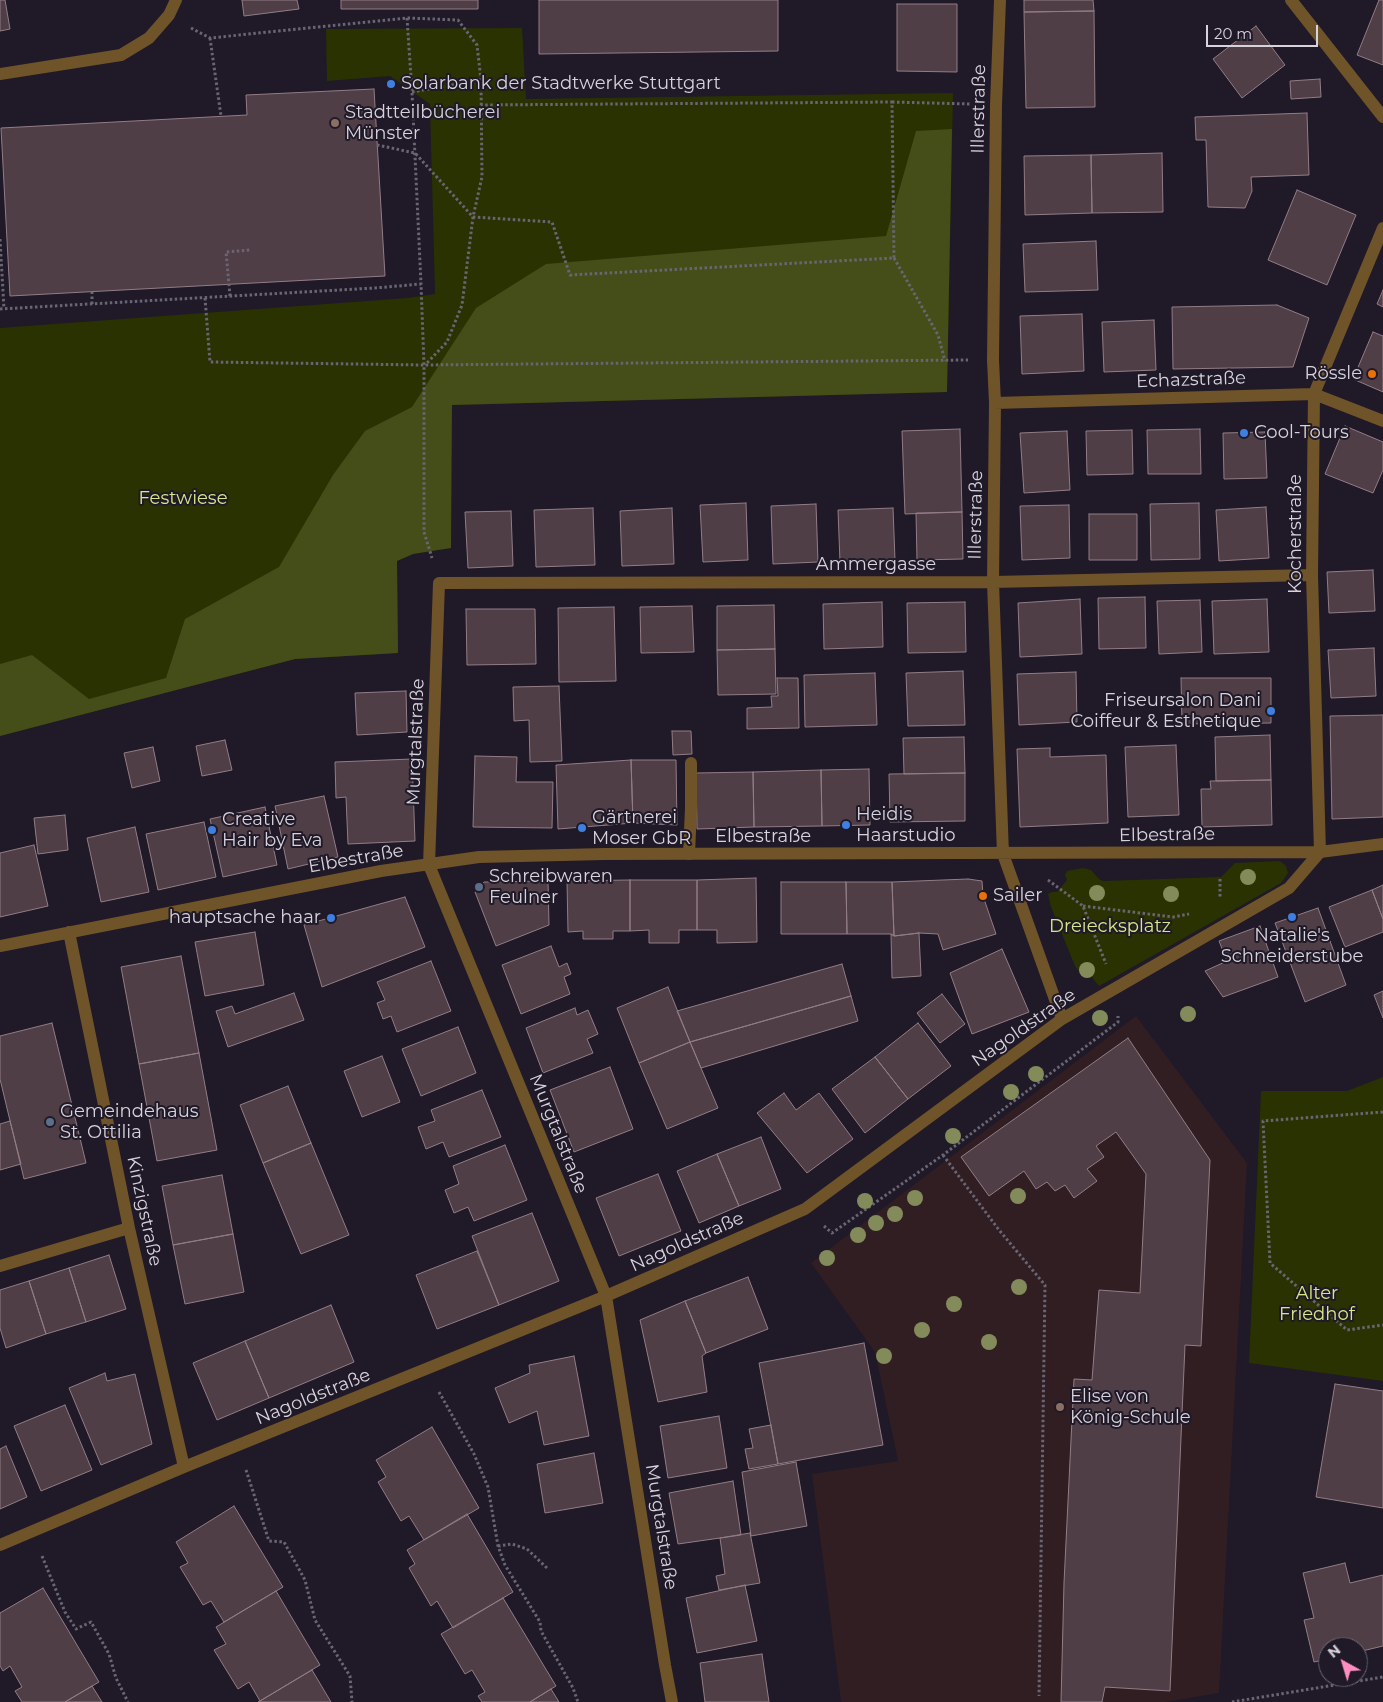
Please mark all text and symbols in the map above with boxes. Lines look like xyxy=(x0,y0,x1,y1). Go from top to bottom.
scale bar xyxy=(1208,15,1320,47)
text: 20 m xyxy=(1214,24,1252,43)
street label: Illerstraße xyxy=(967,64,991,154)
place label: Solarbank der Stadtwerke Stuttgart xyxy=(401,73,721,95)
marker: Solarbank der Stadtwerke Stuttgart xyxy=(385,78,397,90)
place label: Stadtteilbücherei Münster xyxy=(345,102,500,144)
marker: Stadtteilbücherei Münster xyxy=(329,117,341,129)
place label: Rössle xyxy=(1304,363,1362,385)
street label: Echazstraße xyxy=(1136,367,1246,393)
marker: Rössle xyxy=(1366,368,1378,380)
place label: Cool-Tours xyxy=(1254,422,1349,444)
marker: Cool-Tours xyxy=(1238,427,1250,439)
street label: Illerstraße xyxy=(964,470,988,560)
street label: Kocherstraße xyxy=(1285,474,1307,594)
park label: Festwiese xyxy=(138,488,228,510)
street label: Ammergasse xyxy=(816,554,936,576)
street label: Murgtalstraße xyxy=(403,678,429,806)
place label: Friseursalon Dani Coiffeur & Esthetique xyxy=(1070,690,1261,732)
marker: Friseursalon Dani Coiffeur & Esthetique xyxy=(1265,705,1277,717)
place label: Heidis Haarstudio xyxy=(856,804,956,846)
place label: Gärtnerei Moser GbR xyxy=(592,807,691,850)
place label: Creative Hair by Eva xyxy=(222,809,322,852)
marker: Heidis Haarstudio xyxy=(840,819,852,831)
marker: Gärtnerei Moser GbR xyxy=(576,822,588,834)
street label: Elbestraße xyxy=(1119,823,1215,847)
marker: Creative Hair by Eva xyxy=(206,824,218,836)
street label: Elbestraße xyxy=(715,826,811,848)
street label: Elbestraße xyxy=(307,840,405,878)
place label: Schreibwaren Feulner xyxy=(489,866,613,909)
marker: Schreibwaren Feulner xyxy=(473,881,485,893)
place label: Sailer xyxy=(993,885,1042,907)
marker: Sailer xyxy=(977,890,989,902)
place label: hauptsache haar xyxy=(169,907,321,929)
marker: Natalie's Schneiderstube xyxy=(1286,911,1298,923)
marker: hauptsache haar xyxy=(325,912,337,924)
park label: Dreiecksplatz xyxy=(1049,916,1171,938)
place label: Natalie's Schneiderstube xyxy=(1221,925,1363,968)
street label: Nagoldstraße xyxy=(968,984,1080,1072)
street label: Murgtalstraße xyxy=(524,1071,592,1197)
place label: Gemeindehaus St. Ottilia xyxy=(60,1101,199,1144)
marker: Gemeindehaus St. Ottilia xyxy=(44,1116,56,1128)
street label: Kinzigstraße xyxy=(122,1154,166,1268)
street label: Nagoldstraße xyxy=(627,1207,747,1277)
park label: Alter Friedhof xyxy=(1279,1283,1355,1326)
street label: Nagoldstraße xyxy=(252,1364,374,1430)
place label: Elise von König-Schule xyxy=(1070,1386,1191,1428)
marker: Elise von König-Schule xyxy=(1054,1401,1066,1413)
street label: Murgtalstraße xyxy=(640,1463,682,1591)
north arrow xyxy=(1318,1637,1368,1687)
text: N xyxy=(1324,1641,1344,1662)

